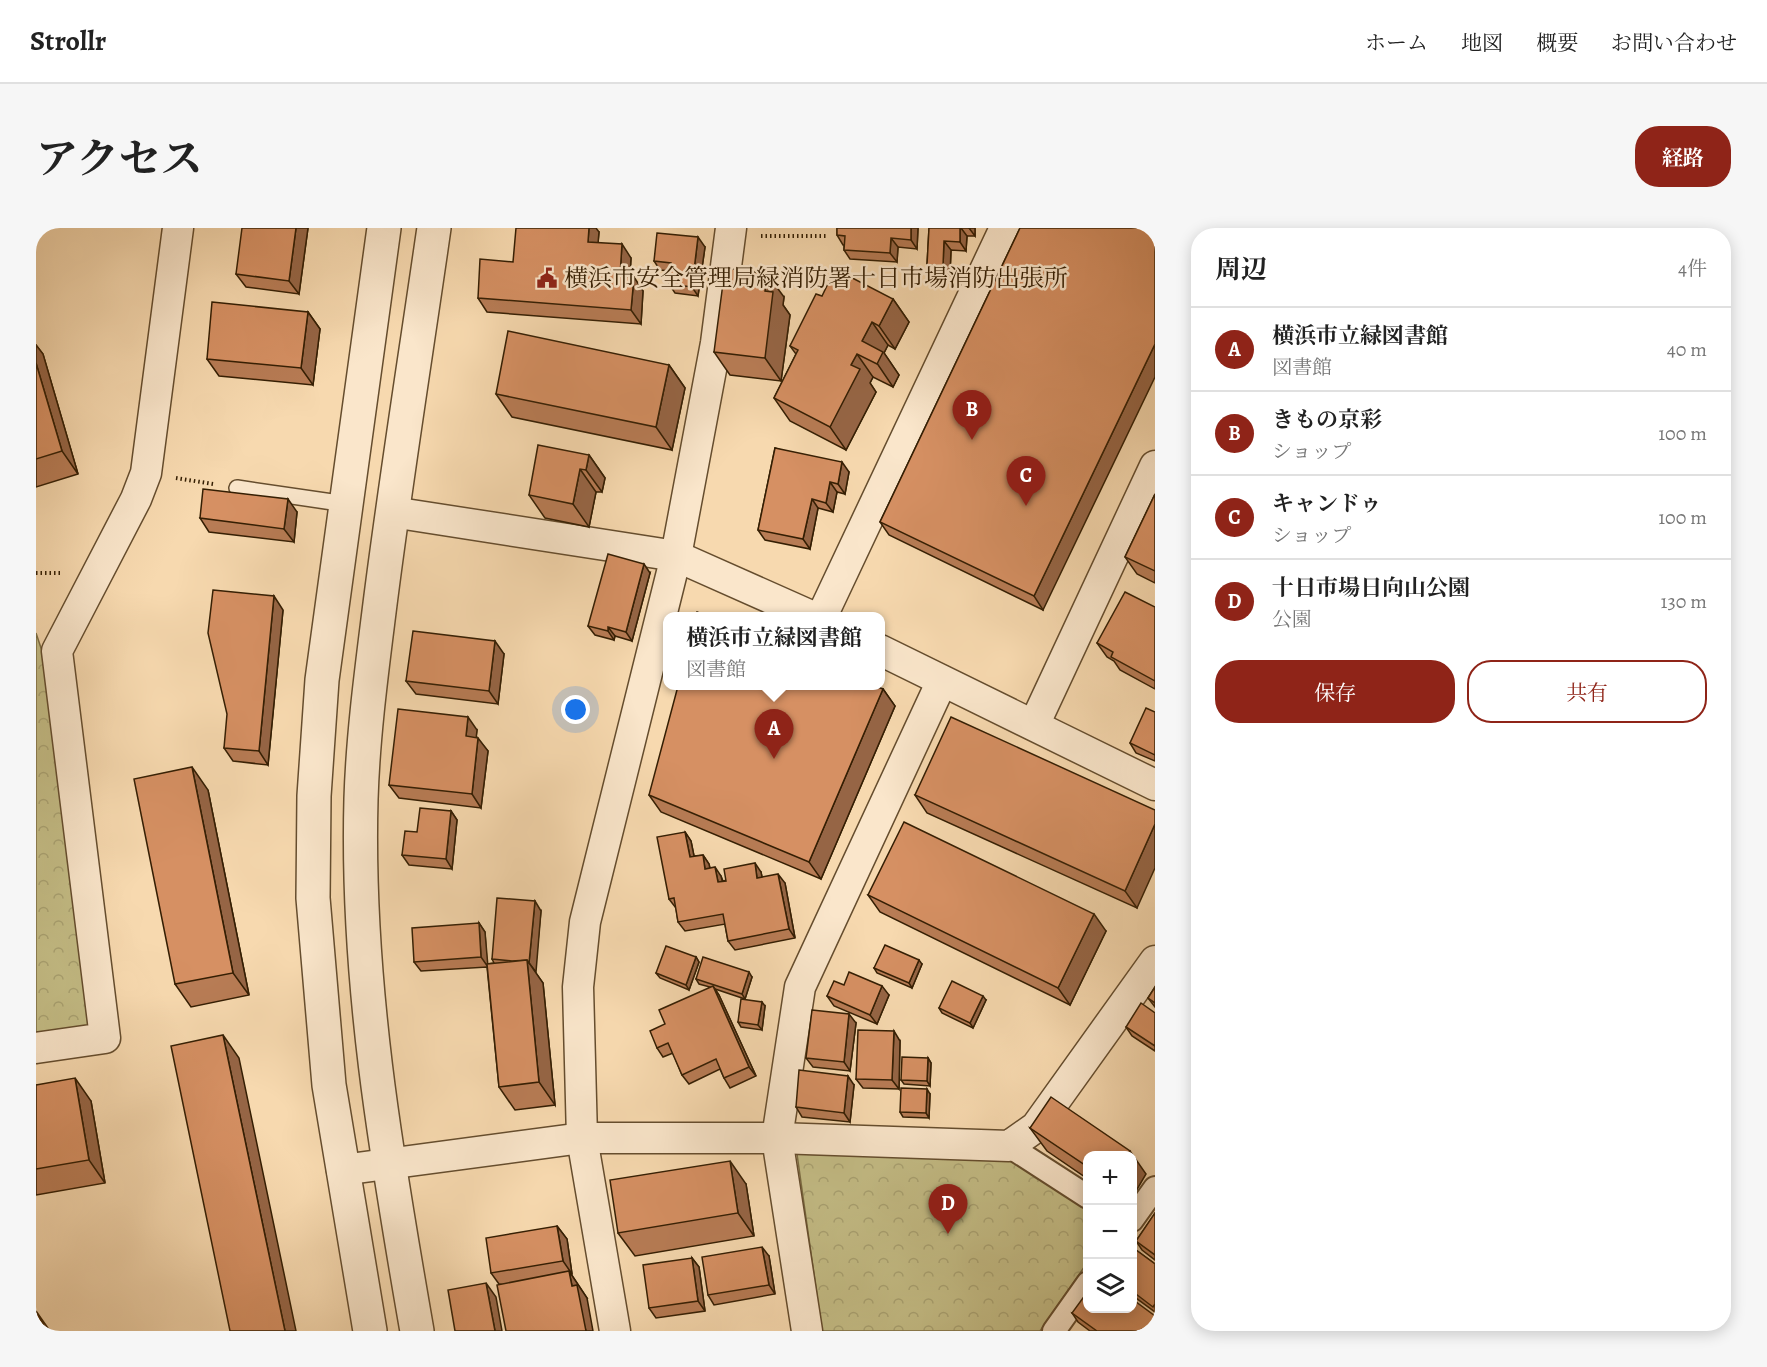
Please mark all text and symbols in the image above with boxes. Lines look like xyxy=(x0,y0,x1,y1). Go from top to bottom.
text: Strollr xyxy=(30,22,106,60)
text: ホーム xyxy=(1365,29,1428,57)
text: 地図 xyxy=(1461,29,1503,57)
text: 概要 xyxy=(1536,29,1578,57)
text: お問い合わせ xyxy=(1611,29,1737,57)
button: 経路 xyxy=(1635,126,1731,187)
text: アクセス xyxy=(36,130,203,187)
text: 周辺 xyxy=(1215,252,1267,287)
text: 4件 xyxy=(1678,255,1707,282)
place label: 横浜市安全管理局緑消防署十日市場消防出張所 xyxy=(564,262,1068,294)
public building icon: 横浜市安全管理局緑消防署十日市場消防出張所 xyxy=(535,266,559,290)
text: 横浜市立緑図書館 xyxy=(1272,321,1448,351)
text: A xyxy=(1228,336,1241,363)
text: 40 m xyxy=(1667,336,1707,363)
text: 図書館 xyxy=(1272,354,1332,381)
pin: B xyxy=(952,390,992,440)
text: きもの京彩 xyxy=(1272,405,1382,435)
text: B xyxy=(1228,420,1241,447)
text: 100 m xyxy=(1658,420,1707,447)
text: ショップ xyxy=(1272,438,1352,465)
pin: C xyxy=(1006,456,1046,506)
text: キャンドゥ xyxy=(1272,489,1381,519)
text: C xyxy=(1228,504,1241,531)
text: 100 m xyxy=(1658,504,1707,531)
text: ショップ xyxy=(1272,522,1352,549)
text: 十日市場日向山公園 xyxy=(1272,573,1470,603)
text: D xyxy=(1228,588,1241,615)
text: 130 m xyxy=(1661,588,1707,615)
text: 公園 xyxy=(1272,606,1312,633)
popup xyxy=(663,612,885,690)
text: 横浜市立緑図書館 xyxy=(686,623,862,653)
text: 図書館 xyxy=(686,656,746,683)
button: 保存 xyxy=(1215,660,1455,723)
button: 共有 xyxy=(1467,660,1707,723)
your location xyxy=(561,695,590,724)
pin: A xyxy=(754,710,794,759)
map controls xyxy=(1083,1151,1137,1313)
button: + xyxy=(1083,1151,1137,1205)
pin: D xyxy=(928,1184,968,1234)
button: − xyxy=(1083,1205,1137,1259)
button: layers xyxy=(1083,1259,1137,1313)

